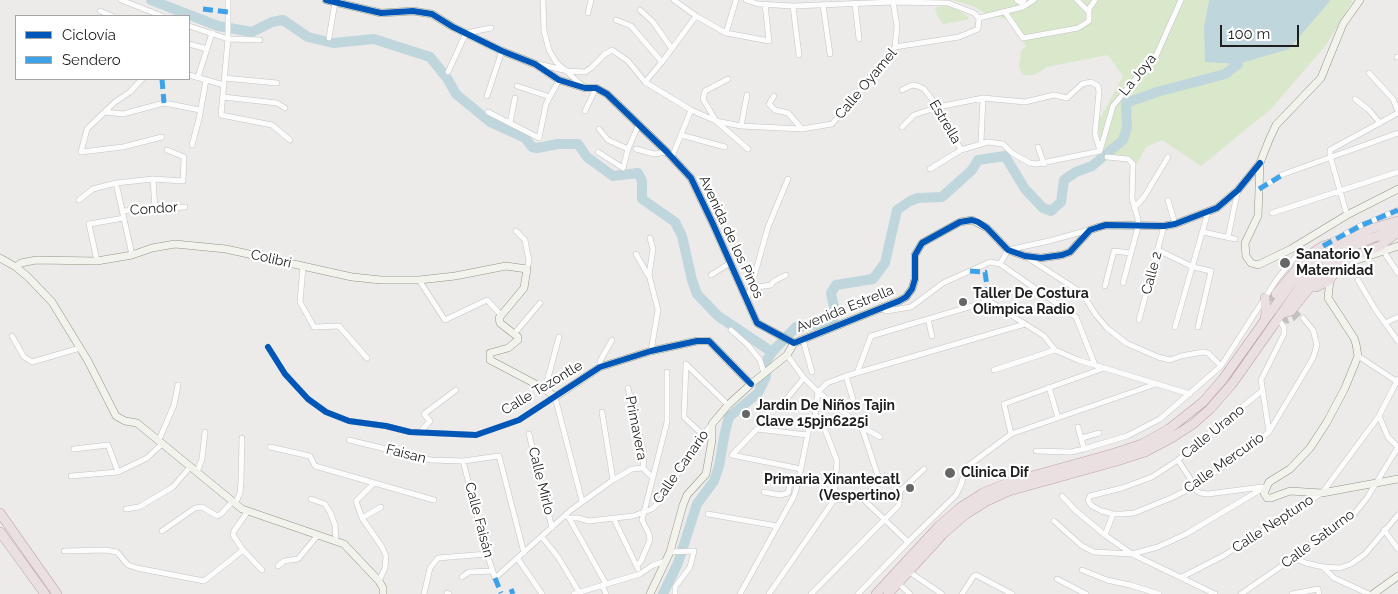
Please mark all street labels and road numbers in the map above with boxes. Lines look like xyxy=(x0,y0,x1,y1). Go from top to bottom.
street label: Calle Oyamel xyxy=(832,45,900,123)
street label: La Joya xyxy=(1116,51,1160,99)
street label: Estrella xyxy=(925,97,965,147)
street label: Avenida de los Pinos xyxy=(695,173,767,301)
street label: Condor xyxy=(129,199,179,219)
street label: Colibri xyxy=(249,246,293,272)
street label: Calle 2 xyxy=(1138,250,1166,296)
street label: Avenida Estrella xyxy=(794,282,896,336)
street label: Calle Tezontle xyxy=(498,357,586,419)
street label: Primavera xyxy=(622,395,650,461)
street label: Calle Urano xyxy=(1178,402,1248,462)
street label: Calle Canario xyxy=(649,427,713,507)
street label: Calle Mercurio xyxy=(1181,429,1267,497)
street label: Faisan xyxy=(384,441,428,467)
street label: Calle Mirlo xyxy=(525,445,557,517)
street label: Calle Faisán xyxy=(461,481,497,559)
street label: Calle Neptuno xyxy=(1229,491,1317,557)
street label: Calle Saturno xyxy=(1278,506,1358,572)

